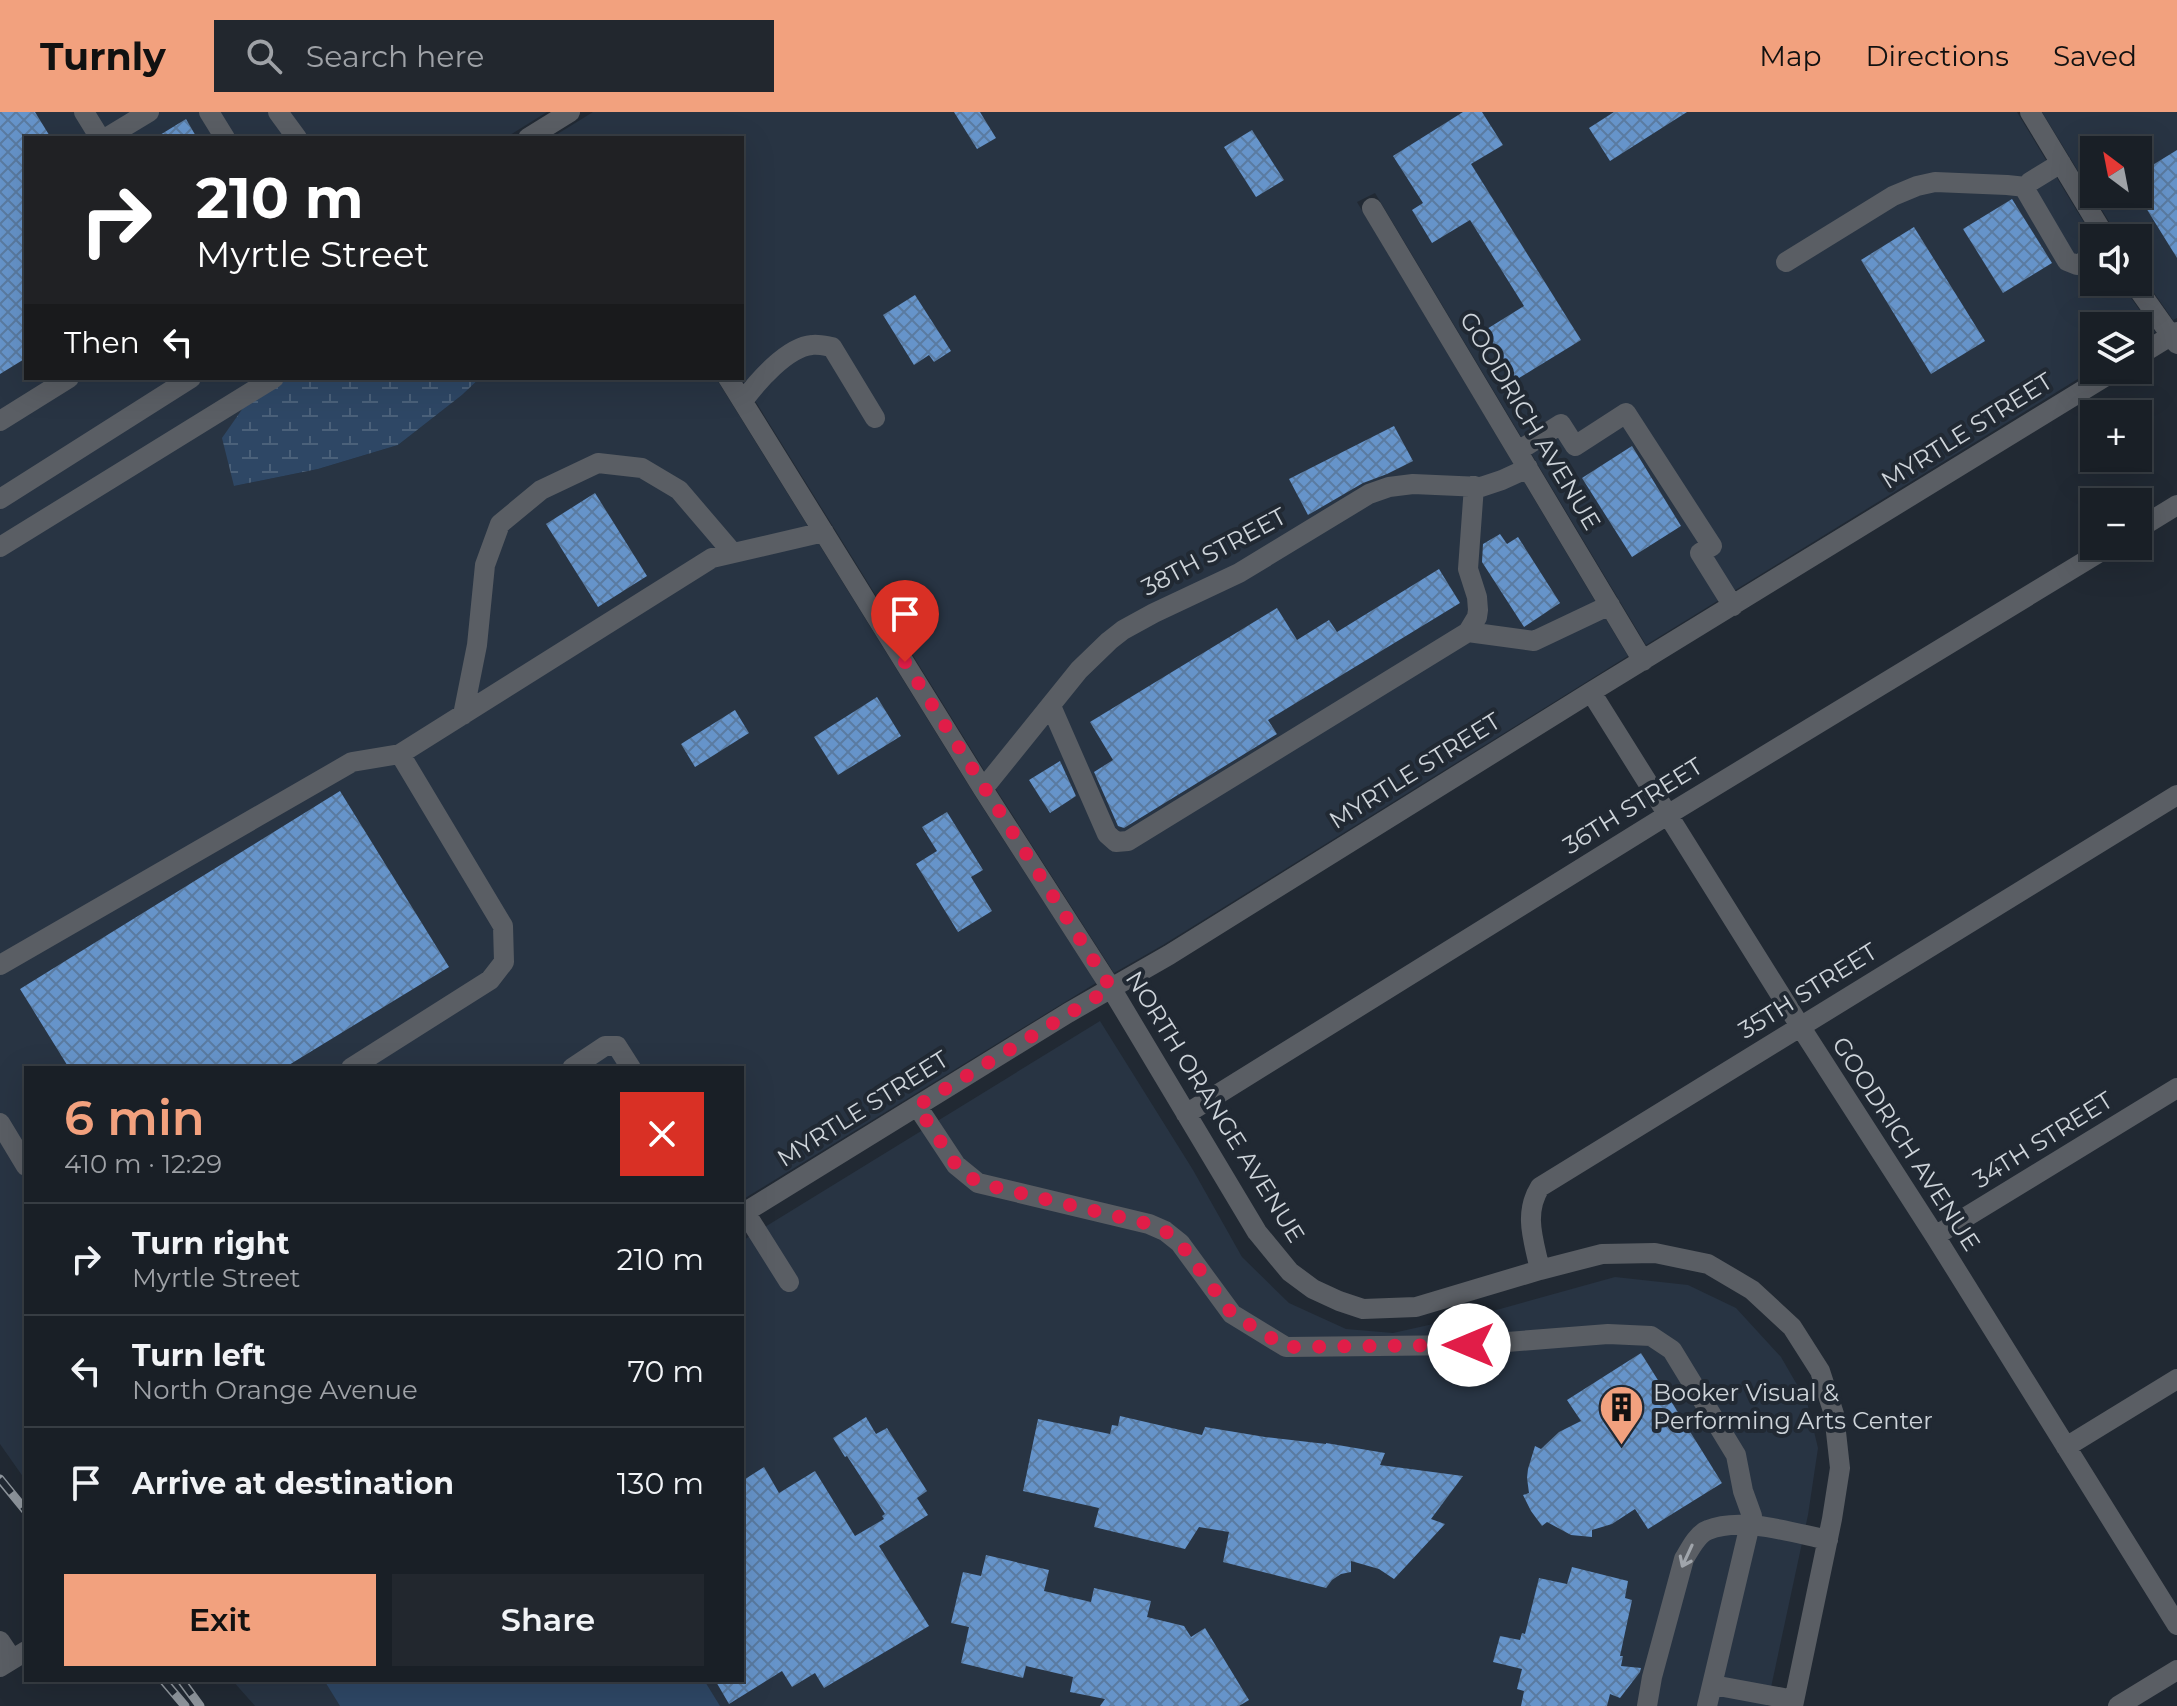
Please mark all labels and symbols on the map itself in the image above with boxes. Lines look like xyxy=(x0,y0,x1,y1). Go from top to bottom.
north arrow xyxy=(2080,136,2152,208)
street label: GOODRICH AVENUE xyxy=(1454,306,1607,535)
street label: MYRTLE STREET xyxy=(1876,366,2058,495)
street label: 38TH STREET xyxy=(1136,501,1291,602)
pin xyxy=(871,580,939,662)
street label: MYRTLE STREET xyxy=(1324,706,1506,835)
street label: 36TH STREET xyxy=(1558,751,1708,860)
street label: 35TH STREET xyxy=(1733,936,1882,1045)
street label: NORTH ORANGE AVENUE xyxy=(1120,966,1311,1248)
street label: GOODRICH AVENUE xyxy=(1826,1031,1987,1256)
street label: MYRTLE STREET xyxy=(772,1044,954,1173)
street label: 34TH STREET xyxy=(1968,1085,2118,1194)
position arrow xyxy=(1427,1303,1511,1387)
place label: Booker Visual & Performing Arts Center xyxy=(1653,1378,1933,1435)
building icon: Booker Visual & Performing Arts Center xyxy=(1598,1383,1646,1446)
one-way arrow xyxy=(1679,1543,1694,1568)

